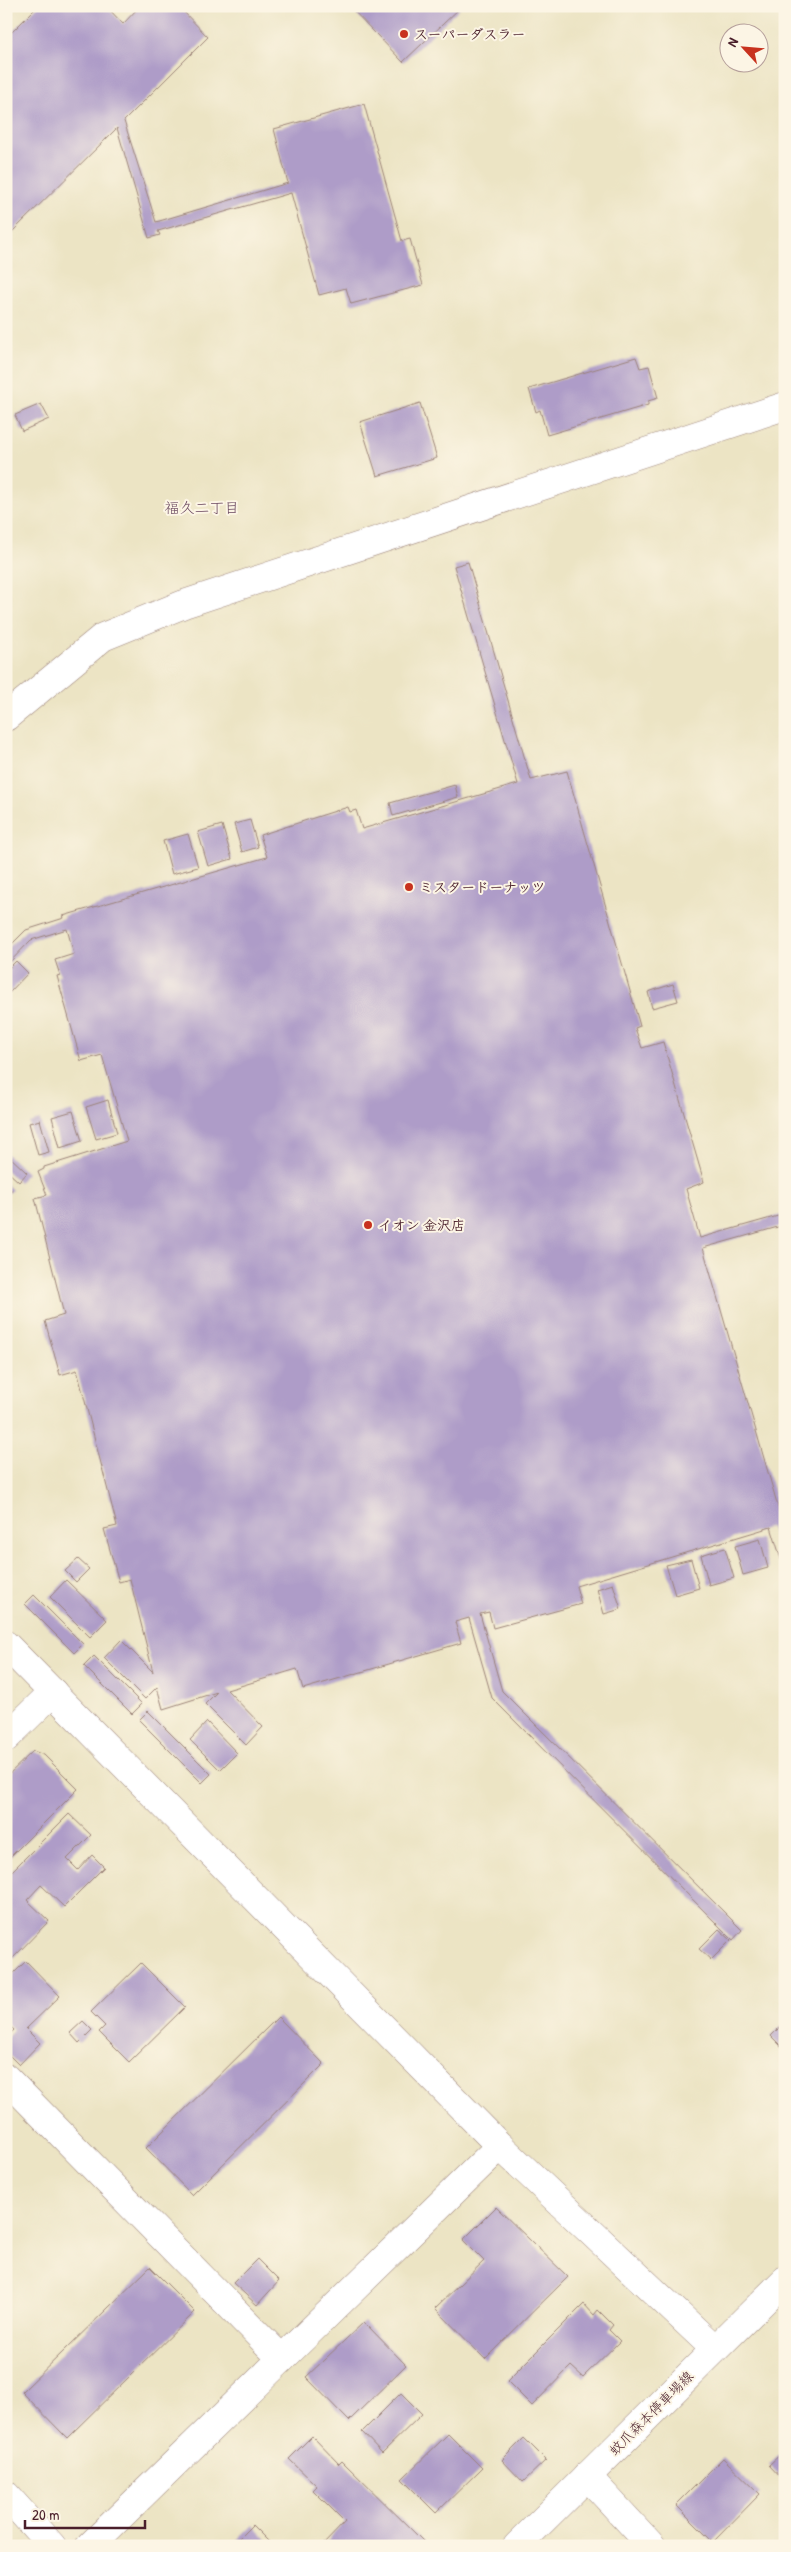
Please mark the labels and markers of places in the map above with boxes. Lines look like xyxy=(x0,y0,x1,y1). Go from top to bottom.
place label: スーパーダスラー xyxy=(414,24,525,43)
marker: スーパーダスラー xyxy=(398,28,410,40)
place label: ミスタードーナッツ xyxy=(419,877,545,896)
marker: ミスタードーナッツ xyxy=(403,881,415,893)
place label: イオン 金沢店 xyxy=(378,1215,465,1234)
marker: イオン 金沢店 xyxy=(362,1219,374,1231)

